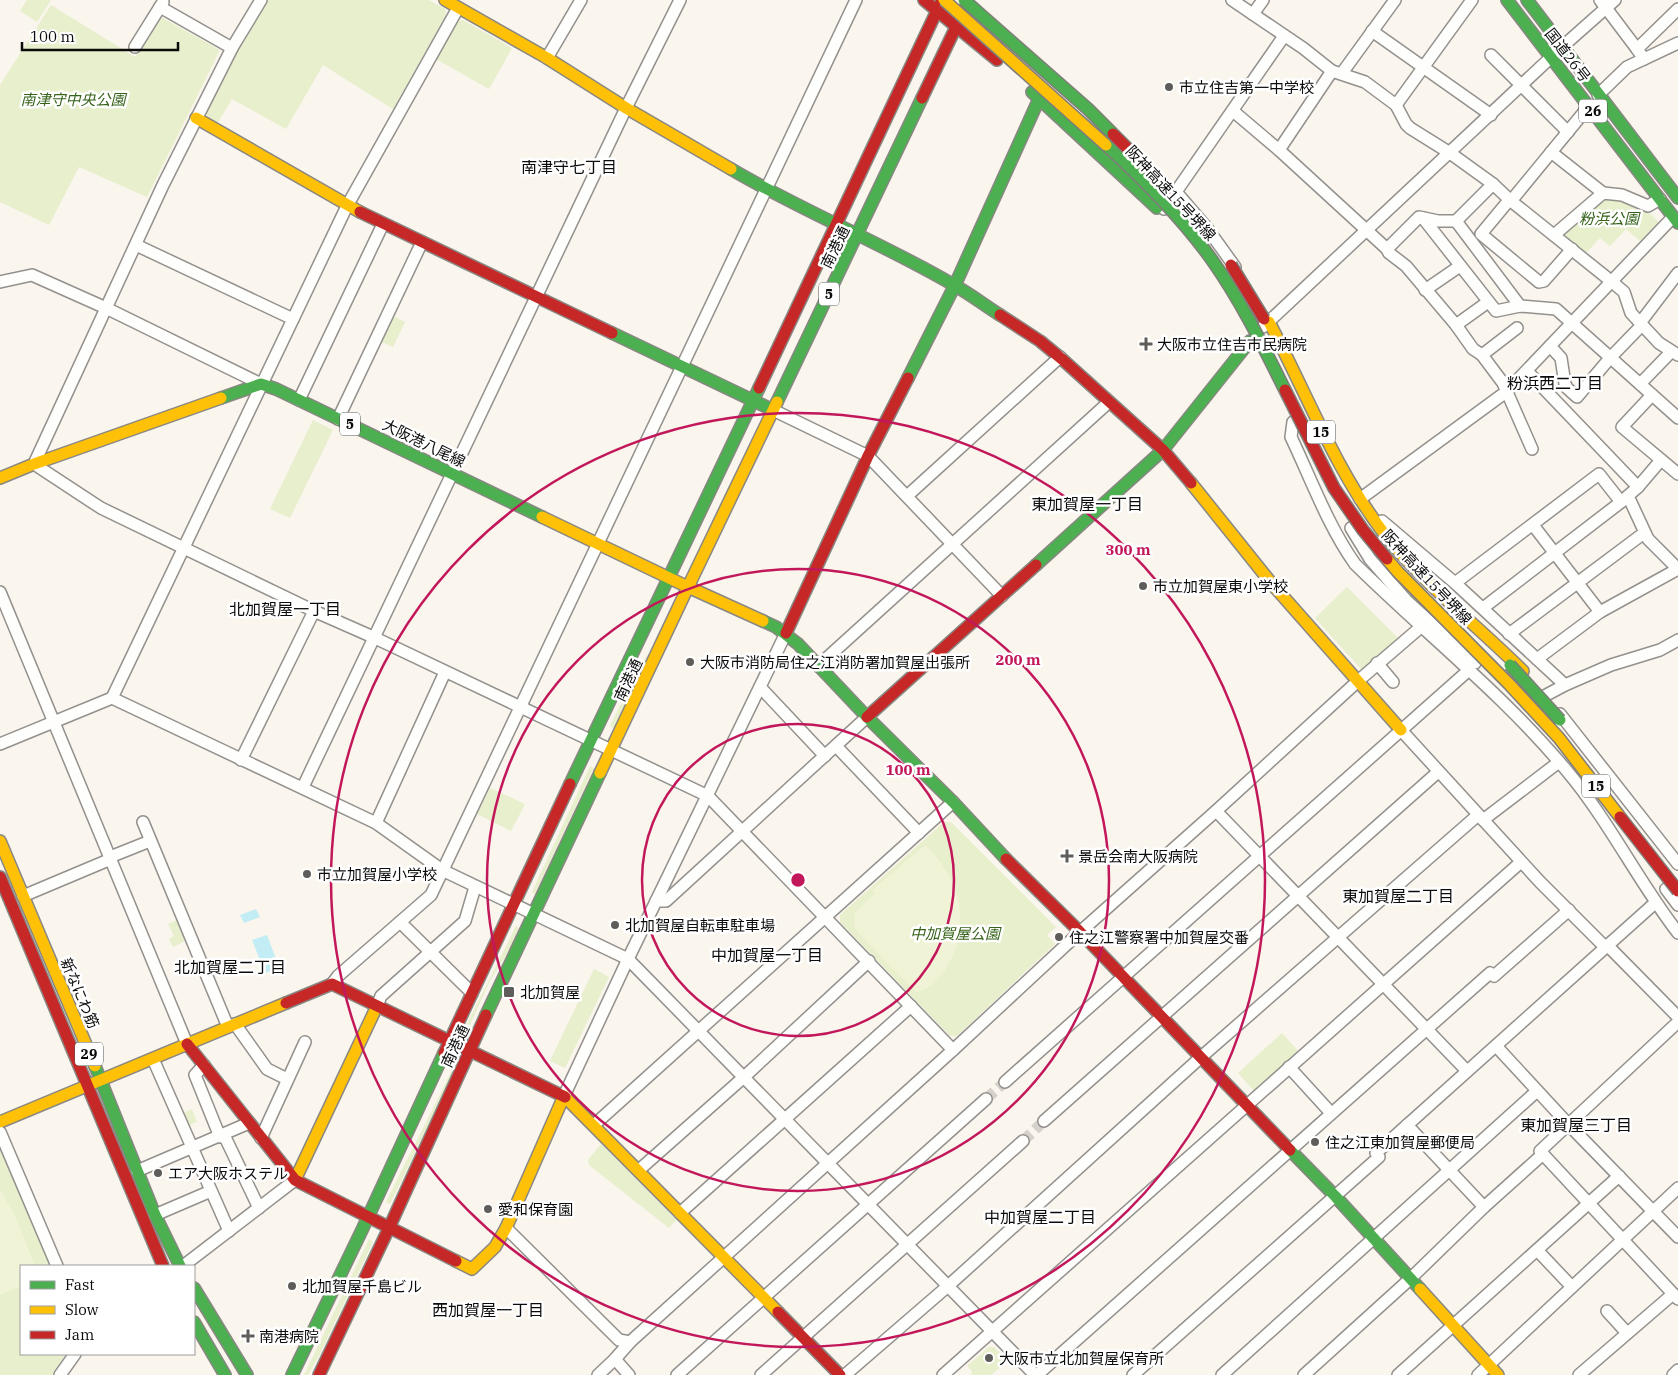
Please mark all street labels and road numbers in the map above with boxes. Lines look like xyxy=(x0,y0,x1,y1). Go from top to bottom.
street label: 国道26号 xyxy=(1541,24,1595,86)
road number: 26 xyxy=(1579,100,1607,122)
street label: 阪神高速15号堺線 xyxy=(1122,142,1220,244)
street label: 南港通 xyxy=(817,223,853,271)
road number: 5 xyxy=(819,282,839,306)
road number: 5 xyxy=(340,412,360,436)
street label: 大阪港八尾線 xyxy=(379,415,469,471)
road number: 15 xyxy=(1307,421,1335,444)
street label: 阪神高速15号堺線 xyxy=(1378,526,1476,628)
street label: 南港通 xyxy=(610,656,646,704)
road number: 15 xyxy=(1582,774,1610,798)
street label: 新なにわ筋 xyxy=(57,955,103,1031)
street label: 南港通 xyxy=(437,1022,473,1070)
road number: 29 xyxy=(75,1042,103,1066)

